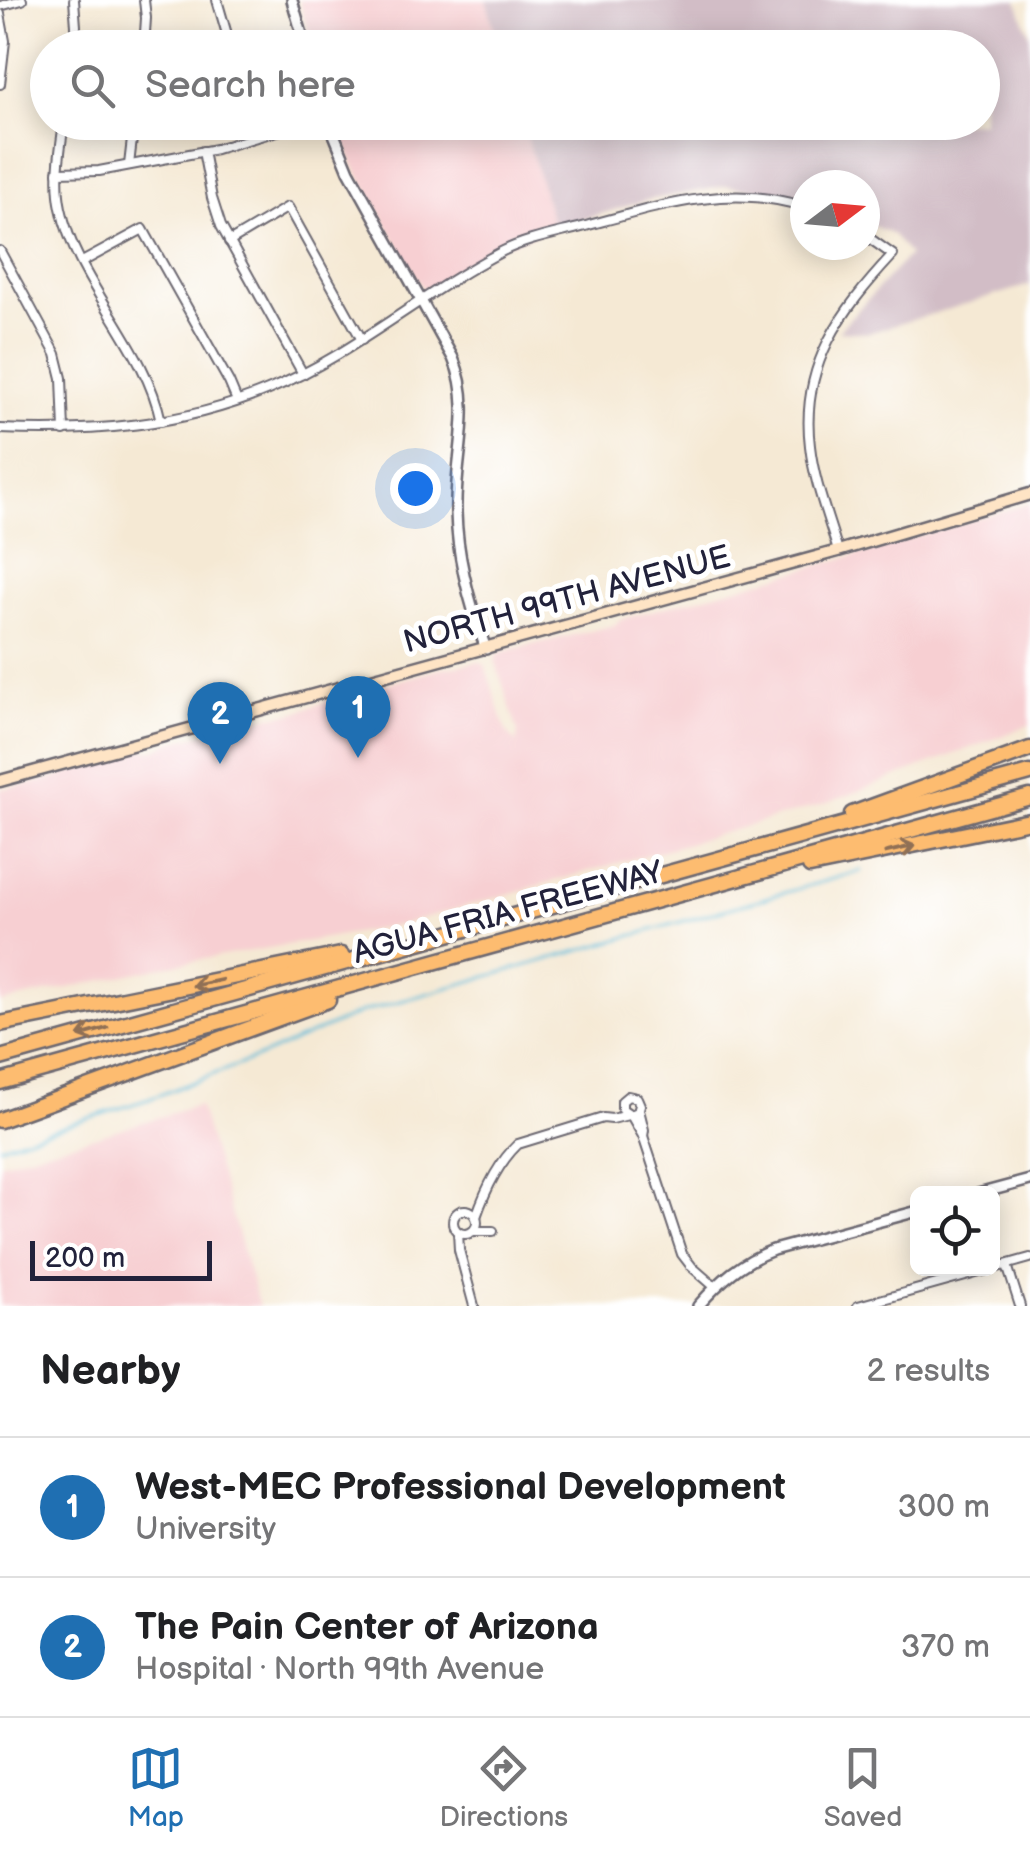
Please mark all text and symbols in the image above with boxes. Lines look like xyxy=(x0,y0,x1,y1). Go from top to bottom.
search box xyxy=(30,30,1000,140)
icon: search xyxy=(65,58,120,113)
text: Search here xyxy=(145,63,356,108)
north arrow xyxy=(790,170,880,260)
your location xyxy=(390,463,441,514)
street label: NORTH 99TH AVENUE xyxy=(399,538,735,662)
pin: 1 xyxy=(326,676,390,758)
pin: 2 xyxy=(188,682,252,764)
one-way arrow xyxy=(883,838,915,857)
street label: AGUA FRIA FREEWAY xyxy=(349,853,668,973)
one-way arrow xyxy=(192,974,224,993)
one-way arrow xyxy=(78,1024,110,1042)
map controls xyxy=(910,1186,1000,1276)
button: locate xyxy=(910,1186,1000,1276)
scale bar xyxy=(30,1236,212,1280)
text: 200 m xyxy=(45,1242,125,1275)
text: Nearby xyxy=(40,1346,180,1397)
text: 2 results xyxy=(866,1352,990,1391)
text: West-MEC Professional Development xyxy=(135,1465,786,1510)
text: 1 xyxy=(66,1488,79,1527)
text: 300 m xyxy=(898,1488,990,1527)
text: University xyxy=(135,1510,276,1549)
text: The Pain Center of Arizona xyxy=(135,1605,599,1650)
text: 2 xyxy=(63,1628,82,1667)
text: 370 m xyxy=(901,1628,990,1667)
text: Hospital · North 99th Avenue xyxy=(135,1650,544,1689)
tab: Map xyxy=(128,1741,184,1834)
tab: Directions xyxy=(439,1741,568,1834)
tab: Saved xyxy=(824,1741,902,1834)

